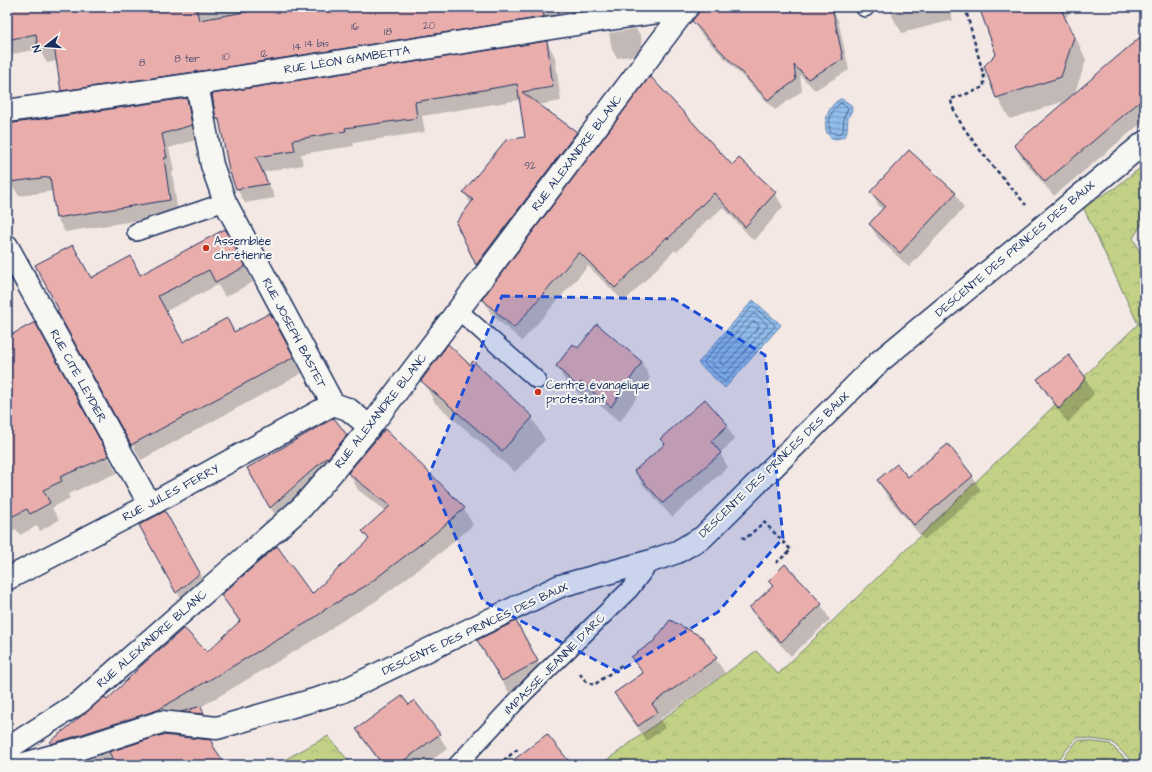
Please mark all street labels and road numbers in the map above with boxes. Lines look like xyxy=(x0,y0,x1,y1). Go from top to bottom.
street label: RUE LÉON GAMBETTA xyxy=(283,42,411,78)
street label: RUE ALEXANDRE BLANC xyxy=(528,91,627,215)
street label: DESCENTE DES PRINCES DES BAUX xyxy=(932,177,1098,321)
street label: RUE JOSEPH BASTET xyxy=(258,275,330,391)
street label: RUE CITÉ LEYDIER xyxy=(45,326,111,426)
street label: RUE ALEXANDRE BLANC xyxy=(331,350,432,472)
street label: DESCENTE DES PRINCES DES BAUX xyxy=(695,388,853,542)
street label: RUE JULES FERRY xyxy=(120,460,223,526)
street label: DESCENTE DES PRINCES DES BAUX xyxy=(379,578,571,680)
street label: RUE ALEXANDRE BLANC xyxy=(93,586,211,692)
street label: IMPASSE JEANNE D'ARC xyxy=(501,609,610,718)

